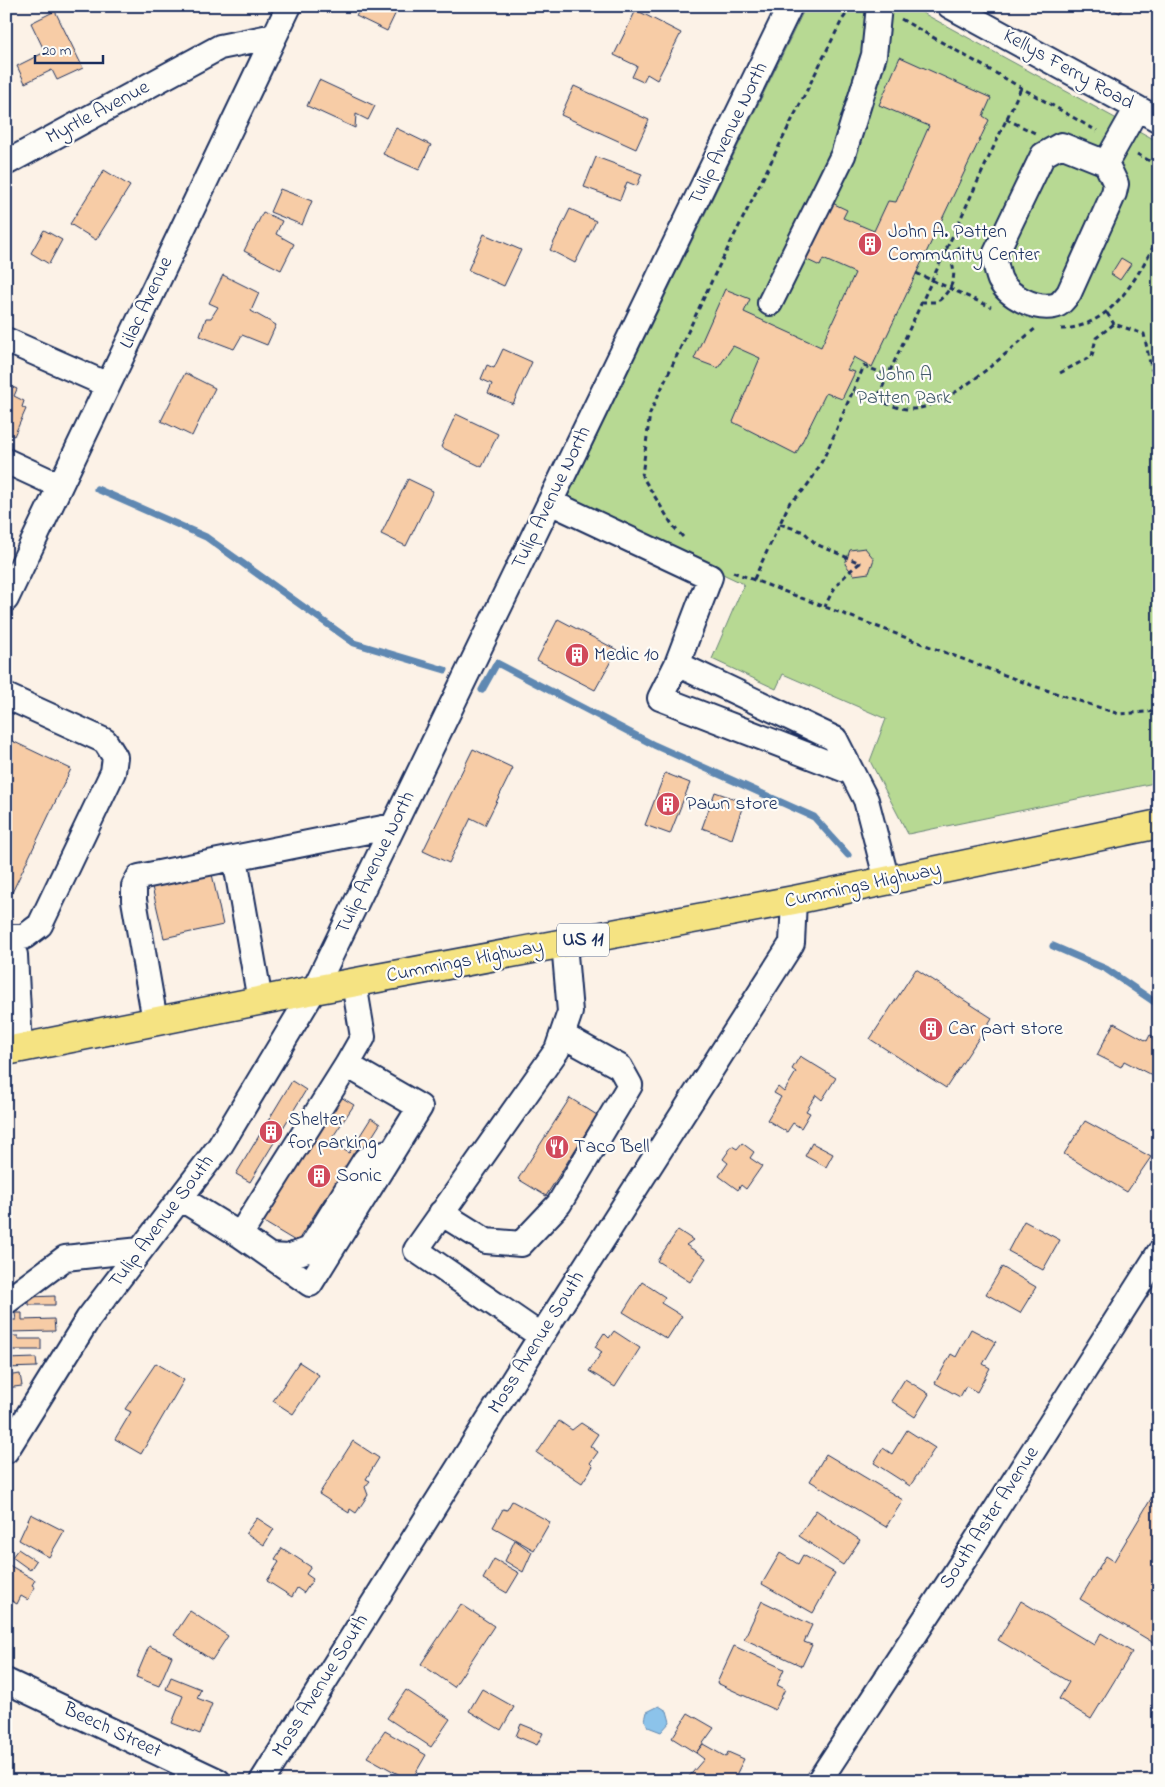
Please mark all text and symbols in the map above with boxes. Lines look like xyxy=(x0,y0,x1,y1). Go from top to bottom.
street label: Kellys Ferry Road xyxy=(997,22,1139,118)
scale bar xyxy=(35,32,102,64)
text: 20 m xyxy=(42,40,72,62)
street label: Tulip Avenue North xyxy=(682,58,776,210)
street label: Myrtle Avenue xyxy=(41,74,155,152)
place label: John A. Patten Community Center xyxy=(888,218,1041,270)
building icon: John A. Patten Community Center xyxy=(857,231,883,257)
street label: Lilac Avenue xyxy=(113,252,181,354)
park label: John A Patten Park xyxy=(857,361,952,413)
street label: Tulip Avenue North xyxy=(505,422,599,574)
place label: Medic 10 xyxy=(594,641,659,670)
building icon: Medic 10 xyxy=(564,642,590,668)
street label: Tulip Avenue North xyxy=(329,787,423,939)
place label: Pawn store xyxy=(686,790,778,819)
building icon: Pawn store xyxy=(655,791,681,817)
street label: Cummings Highway xyxy=(782,855,944,918)
road number: US 11 xyxy=(557,924,609,956)
street label: Cummings Highway xyxy=(384,933,546,992)
place label: Car part store xyxy=(948,1015,1063,1044)
building icon: Car part store xyxy=(918,1016,944,1042)
place label: Shelter for parking xyxy=(288,1106,377,1159)
building icon: Shelter for parking xyxy=(258,1119,284,1145)
place label: Taco Bell xyxy=(574,1133,650,1162)
restaurant icon: Taco Bell xyxy=(544,1134,570,1160)
street label: Tulip Avenue South xyxy=(102,1149,222,1295)
place label: Sonic xyxy=(336,1162,382,1191)
building icon: Sonic xyxy=(306,1163,332,1189)
street label: Moss Avenue South xyxy=(481,1266,593,1420)
street label: South Aster Avenue xyxy=(933,1441,1047,1595)
street label: Moss Avenue South xyxy=(265,1609,377,1763)
street label: Beech Street xyxy=(57,1695,166,1766)

